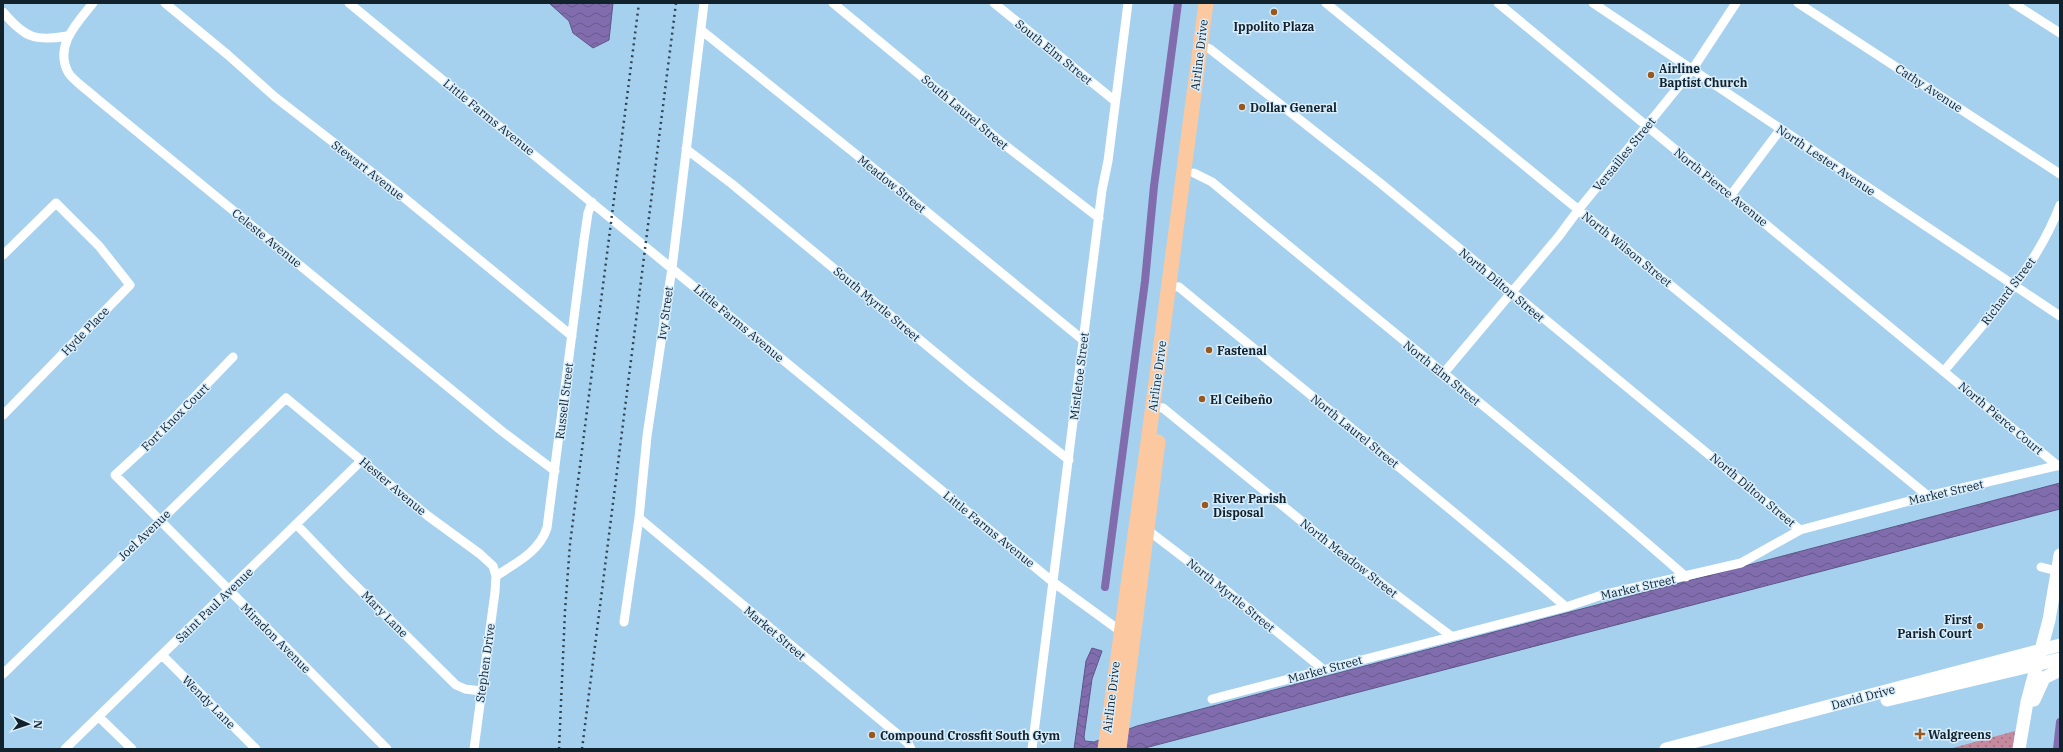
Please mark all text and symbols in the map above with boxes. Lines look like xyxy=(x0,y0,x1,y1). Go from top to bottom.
marker: Ippolito Plaza xyxy=(1269,7,1279,17)
street label: South Elm Street xyxy=(1012,16,1096,88)
street label: Airline Drive xyxy=(1187,18,1211,92)
place label: Ippolito Plaza xyxy=(1234,19,1315,34)
place label: Airline Baptist Church xyxy=(1659,61,1748,90)
street label: Cathy Avenue xyxy=(1893,61,1965,115)
marker: Airline Baptist Church xyxy=(1646,70,1656,80)
street label: South Laurel Street xyxy=(919,71,1011,153)
street label: Little Farms Avenue xyxy=(440,76,538,158)
place label: Dollar General xyxy=(1250,100,1337,115)
marker: Dollar General xyxy=(1237,102,1247,112)
street label: Versailles Street xyxy=(1589,114,1659,194)
street label: North Lester Avenue xyxy=(1774,121,1878,199)
street label: Stewart Avenue xyxy=(329,137,407,203)
street label: North Pierce Avenue xyxy=(1671,145,1771,229)
street label: Meadow Street xyxy=(855,152,929,216)
street label: Celeste Avenue xyxy=(229,205,305,271)
street label: North Wilson Street xyxy=(1579,208,1675,290)
street label: North Dilton Street xyxy=(1456,245,1548,325)
street label: Richard Street xyxy=(1978,254,2038,328)
street label: South Myrtle Street xyxy=(830,263,924,345)
street label: Little Farms Avenue xyxy=(691,281,787,365)
street label: Ivy Street xyxy=(654,285,676,341)
street label: Hyde Place xyxy=(58,303,112,359)
street label: Mistletoe Street xyxy=(1066,331,1092,421)
street label: North Elm Street xyxy=(1400,337,1484,409)
street label: Airline Drive xyxy=(1145,339,1169,413)
place label: Fastenal xyxy=(1217,343,1267,358)
marker: Fastenal xyxy=(1204,345,1214,355)
street label: Russell Street xyxy=(552,362,576,440)
street label: North Pierce Court xyxy=(1956,378,2046,458)
street label: Fort Knox Court xyxy=(138,380,212,454)
street label: North Laurel Street xyxy=(1308,391,1402,471)
place label: El Ceibeño xyxy=(1210,392,1273,407)
marker: El Ceibeño xyxy=(1197,394,1207,404)
street label: North Dilton Street xyxy=(1707,450,1799,530)
street label: Hester Avenue xyxy=(357,454,429,518)
street label: Market Street xyxy=(1907,476,1985,508)
street label: Little Farms Avenue xyxy=(940,488,1038,570)
place label: River Parish Disposal xyxy=(1213,491,1287,520)
marker: River Parish Disposal xyxy=(1200,500,1210,510)
street label: Joel Avenue xyxy=(115,506,173,564)
street label: North Meadow Street xyxy=(1297,515,1401,601)
street label: North Myrtle Street xyxy=(1184,555,1278,635)
street label: Saint Paul Avenue xyxy=(172,564,256,646)
street label: Market Street xyxy=(1599,571,1677,603)
street label: Mary Lane xyxy=(359,588,411,640)
street label: Miradon Avenue xyxy=(238,600,314,676)
street label: Market Street xyxy=(741,603,809,663)
place label: First Parish Court xyxy=(1897,612,1973,641)
marker: First Parish Court xyxy=(1975,621,1985,631)
street label: Stephen Drive xyxy=(472,622,498,704)
street label: Market Street xyxy=(1286,652,1364,686)
street label: Airline Drive xyxy=(1099,660,1123,734)
street label: Wendy Lane xyxy=(179,672,239,732)
street label: David Drive xyxy=(1829,681,1897,713)
north arrow xyxy=(8,704,48,744)
text: N xyxy=(31,720,45,730)
place label: Walgreens xyxy=(1928,727,1991,742)
place label: Compound Crossfit South Gym xyxy=(880,728,1061,743)
marker: Walgreens xyxy=(1915,729,1925,739)
marker: Compound Crossfit South Gym xyxy=(867,730,877,740)

